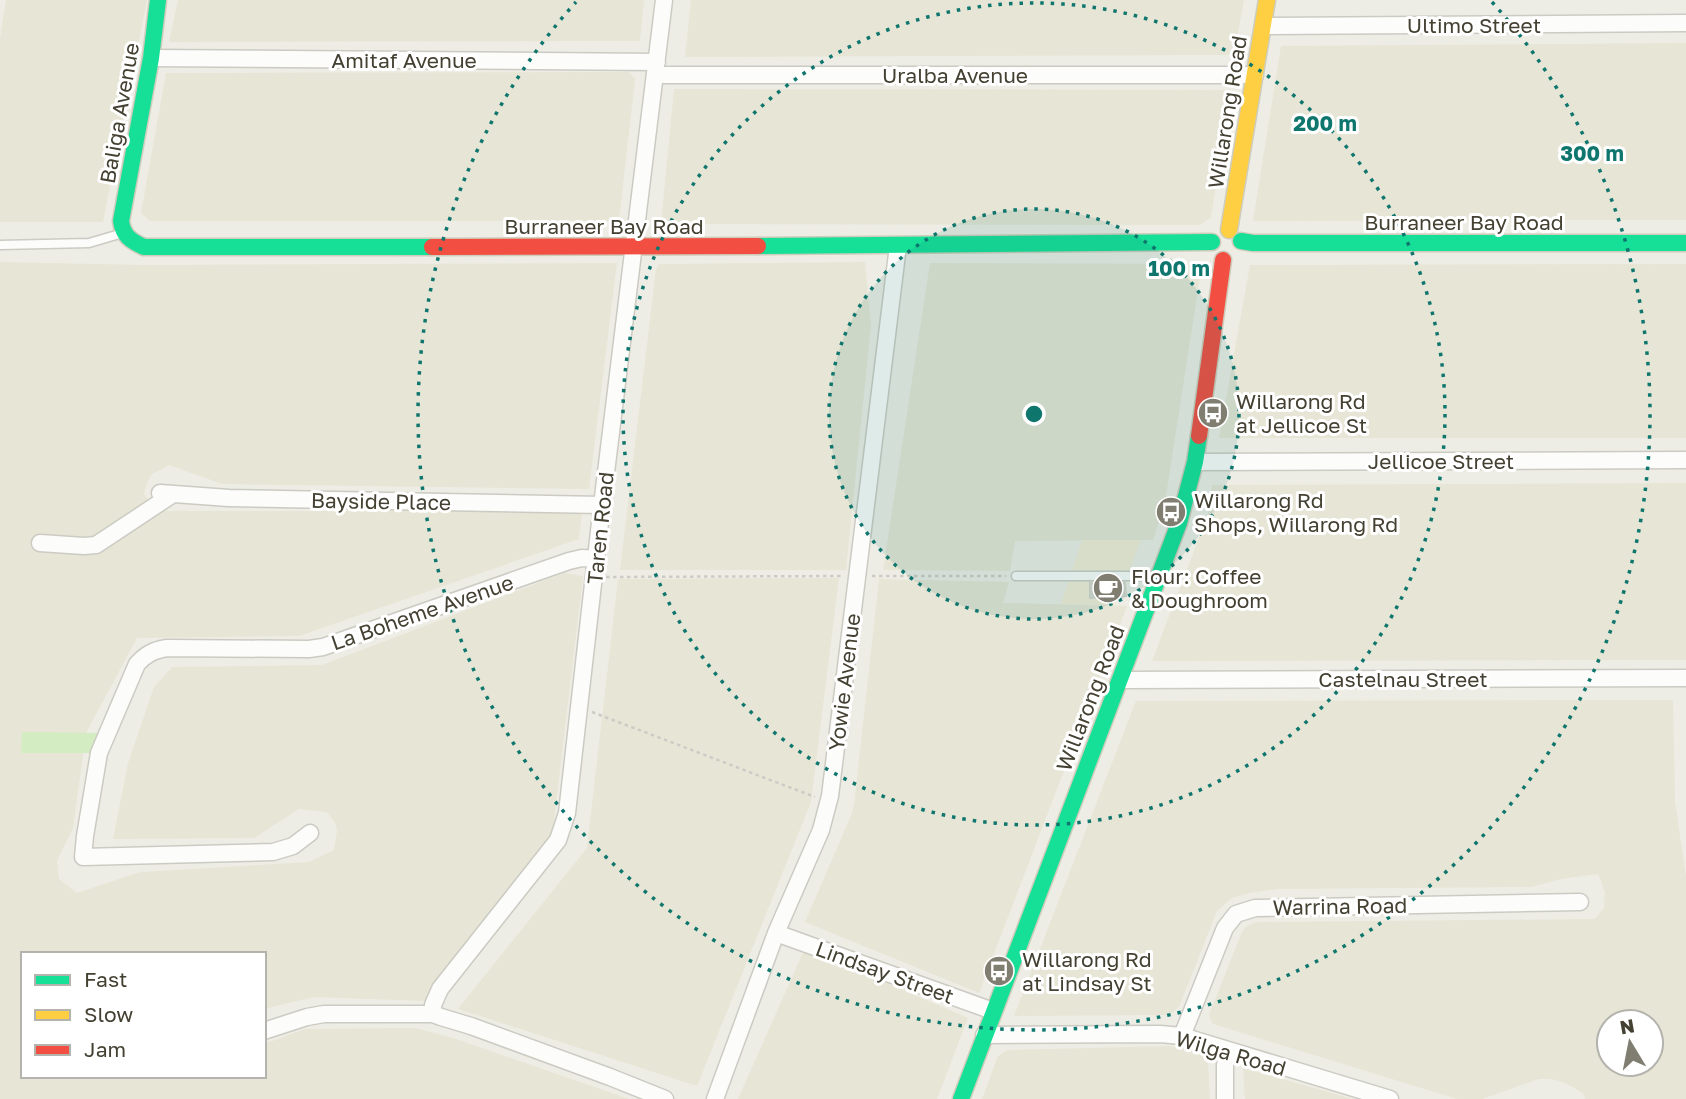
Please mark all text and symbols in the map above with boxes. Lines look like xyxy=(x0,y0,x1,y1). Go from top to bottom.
street label: Ultimo Street xyxy=(1407,12,1541,38)
street label: Willarong Road xyxy=(1202,34,1252,190)
street label: Baliga Avenue xyxy=(94,41,144,185)
street label: Amitaf Avenue xyxy=(331,47,477,73)
street label: Uralba Avenue xyxy=(882,62,1028,88)
text: 200 m xyxy=(1293,110,1357,136)
text: 300 m xyxy=(1560,140,1624,166)
street label: Burraneer Bay Road xyxy=(1364,209,1564,235)
street label: Burraneer Bay Road xyxy=(504,213,704,239)
text: 100 m xyxy=(1148,255,1210,281)
place label: Willarong Rd at Jellicoe St xyxy=(1236,388,1367,438)
bus stop icon: Willarong Rd at Jellicoe St xyxy=(1196,396,1230,430)
centre of rings xyxy=(1022,402,1046,426)
street label: Jellicoe Street xyxy=(1368,448,1514,474)
street label: Taren Road xyxy=(581,471,619,585)
street label: Bayside Place xyxy=(311,487,451,515)
place label: Willarong Rd Shops, Willarong Rd xyxy=(1194,487,1398,537)
bus stop icon: Willarong Rd Shops, Willarong Rd xyxy=(1154,495,1188,529)
place label: Flour: Coffee & Doughroom xyxy=(1131,563,1268,613)
street label: La Boheme Avenue xyxy=(327,569,517,655)
cafe icon: Flour: Coffee & Doughroom xyxy=(1091,571,1125,605)
street label: Yowie Avenue xyxy=(823,612,865,752)
street label: Willarong Road xyxy=(1050,621,1130,775)
street label: Castelnau Street xyxy=(1318,666,1488,692)
street label: Warrina Road xyxy=(1272,892,1408,920)
street label: Lindsay Street xyxy=(812,935,958,1009)
place label: Willarong Rd at Lindsay St xyxy=(1022,946,1152,996)
legend xyxy=(21,952,266,1078)
bus stop icon: Willarong Rd at Lindsay St xyxy=(982,954,1016,988)
text: Fast xyxy=(84,966,127,992)
text: Slow xyxy=(84,1001,133,1027)
north arrow xyxy=(1595,1008,1665,1078)
text: N xyxy=(1618,1013,1636,1038)
street label: Wilga Road xyxy=(1173,1025,1289,1081)
text: Jam xyxy=(84,1036,126,1062)

